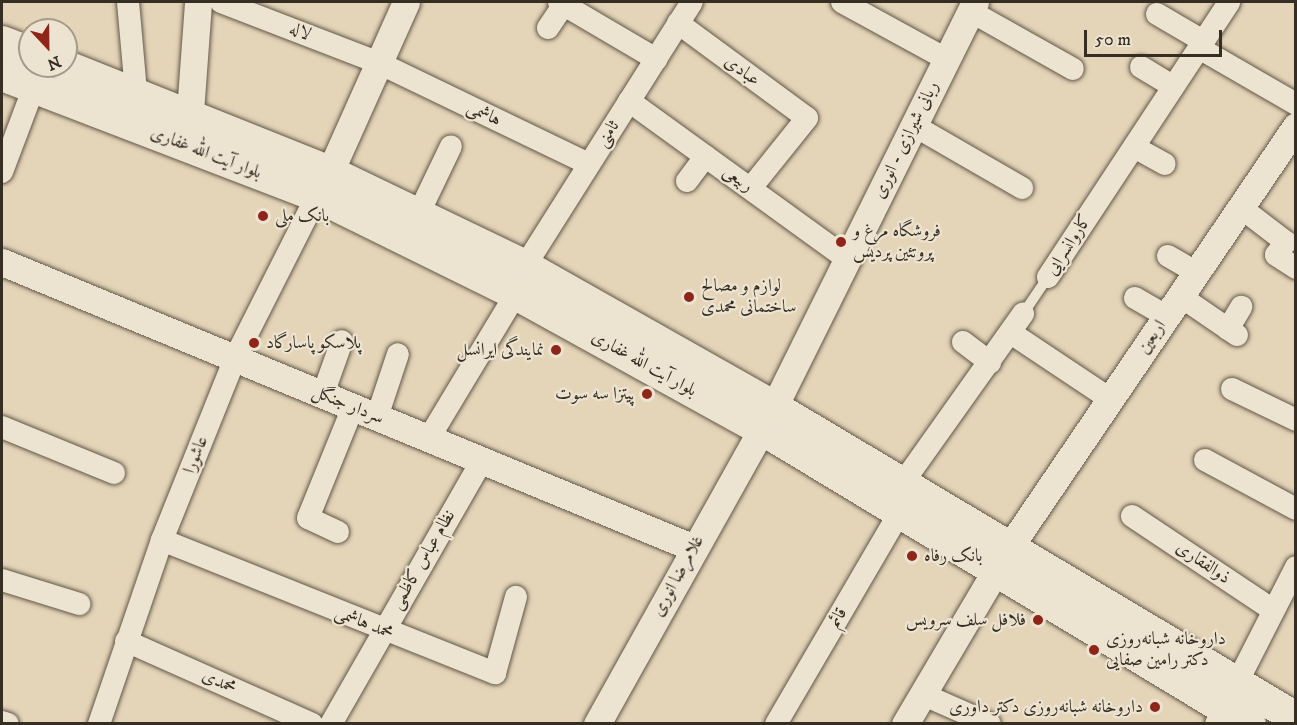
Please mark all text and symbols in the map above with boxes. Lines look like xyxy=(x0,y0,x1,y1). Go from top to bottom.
north arrow xyxy=(18,18,78,78)
street label: لاله xyxy=(286,18,314,46)
scale bar xyxy=(1087,18,1225,56)
text: 50 m xyxy=(1095,29,1131,51)
text: N xyxy=(44,51,64,75)
street label: عبادی xyxy=(720,51,764,91)
street label: ربانی شیرازی - انوری xyxy=(868,78,944,202)
street label: هاشمی xyxy=(463,97,505,131)
street label: ثامنی xyxy=(592,117,624,151)
street label: بلوار آیت الله غفاری xyxy=(147,122,265,184)
street label: ربیعی xyxy=(719,161,757,197)
place label: بانک ملی xyxy=(275,205,329,227)
marker: بانک ملی xyxy=(256,209,270,223)
street label: کاروانسرایی xyxy=(1041,210,1097,280)
place label: فروشگاه مرغ و پروتئین پردیس xyxy=(853,221,941,264)
marker: فروشگاه مرغ و پروتئین پردیس xyxy=(834,235,848,249)
place label: لوازم و مصالح ساختمانی محمدی xyxy=(701,276,796,318)
marker: لوازم و مصالح ساختمانی محمدی xyxy=(682,290,696,304)
street label: اربعین xyxy=(1133,316,1171,358)
street label: بلوار آیت الله غفاری xyxy=(588,326,700,402)
place label: پلاسکو پاسارگاد xyxy=(266,332,361,354)
marker: پلاسکو پاسارگاد xyxy=(247,336,261,350)
place label: نمایندگی ایرانسل xyxy=(456,339,544,361)
marker: نمایندگی ایرانسل xyxy=(549,343,563,357)
street label: سردار جنگل xyxy=(309,381,387,429)
place label: پیتزا سه سوت xyxy=(555,383,635,405)
marker: پیتزا سه سوت xyxy=(640,387,654,401)
street label: عاشورا xyxy=(179,433,213,477)
street label: نظام عباس کاظمی xyxy=(386,506,460,614)
street label: غلامرضا انوری xyxy=(647,532,709,620)
street label: ذوالفقاری xyxy=(1172,537,1234,589)
place label: بانک رفاه xyxy=(924,545,982,567)
marker: بانک رفاه xyxy=(905,549,919,563)
street label: محمد هاشمی xyxy=(332,602,396,644)
street label: قائم xyxy=(824,604,852,632)
place label: فلافل سلف سرویس xyxy=(906,609,1026,631)
marker: فلافل سلف سرویس xyxy=(1031,613,1045,627)
place label: داروخانه شبانه‌روزی دکتر رامین صفایی xyxy=(1106,629,1226,672)
marker: داروخانه شبانه‌روزی دکتر رامین صفایی xyxy=(1087,643,1101,657)
street label: محمدی xyxy=(198,665,240,699)
place label: داروخانه شبانه‌روزی دکتر داوری xyxy=(949,696,1143,718)
marker: داروخانه شبانه‌روزی دکتر داوری xyxy=(1148,700,1162,714)

